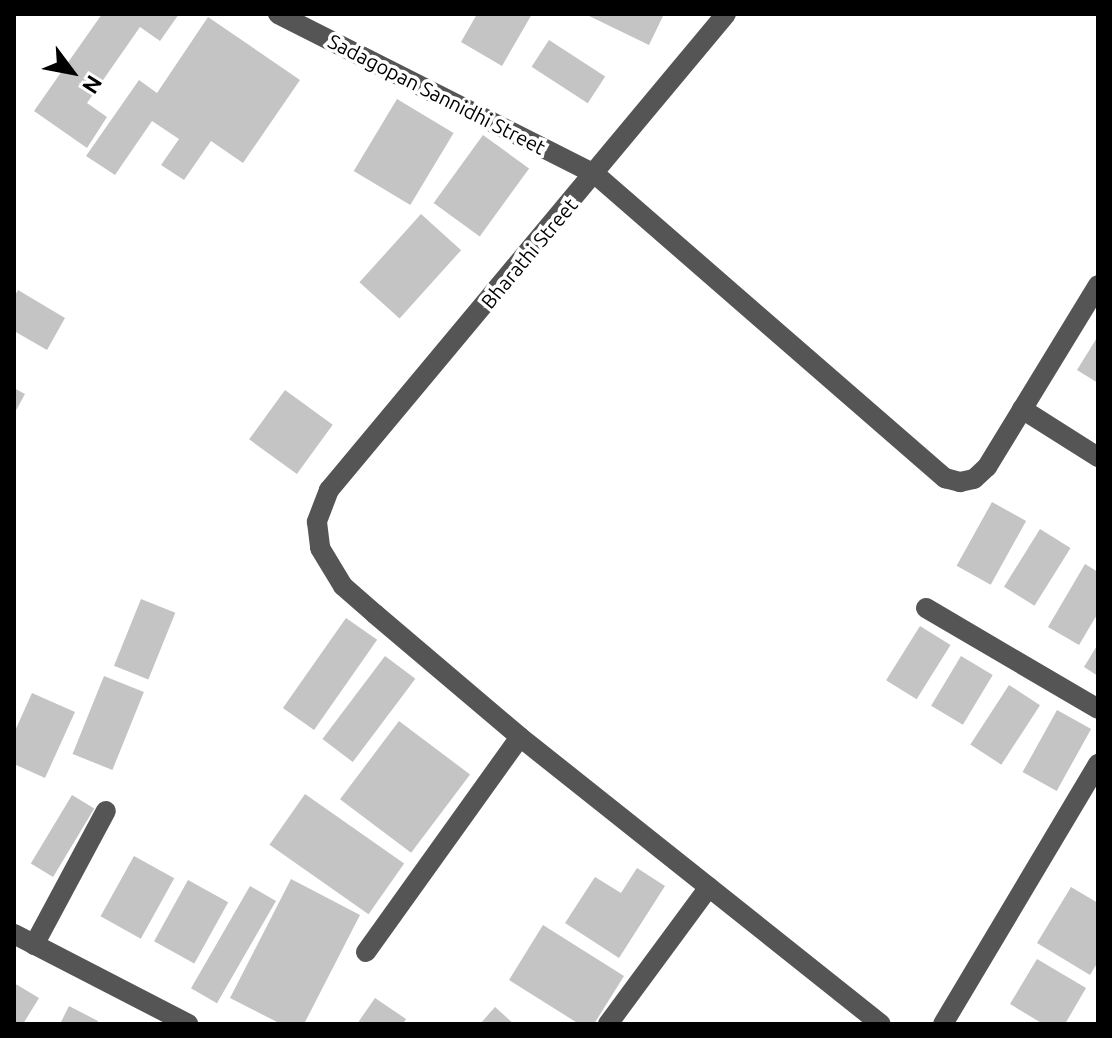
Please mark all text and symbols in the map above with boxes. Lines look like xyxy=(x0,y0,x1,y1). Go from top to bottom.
street label: Sadagopan Sannidhi Street xyxy=(324,29,550,159)
north arrow xyxy=(32,32,112,112)
text: N xyxy=(78,71,108,99)
street label: Bharathi Street xyxy=(476,193,582,313)

